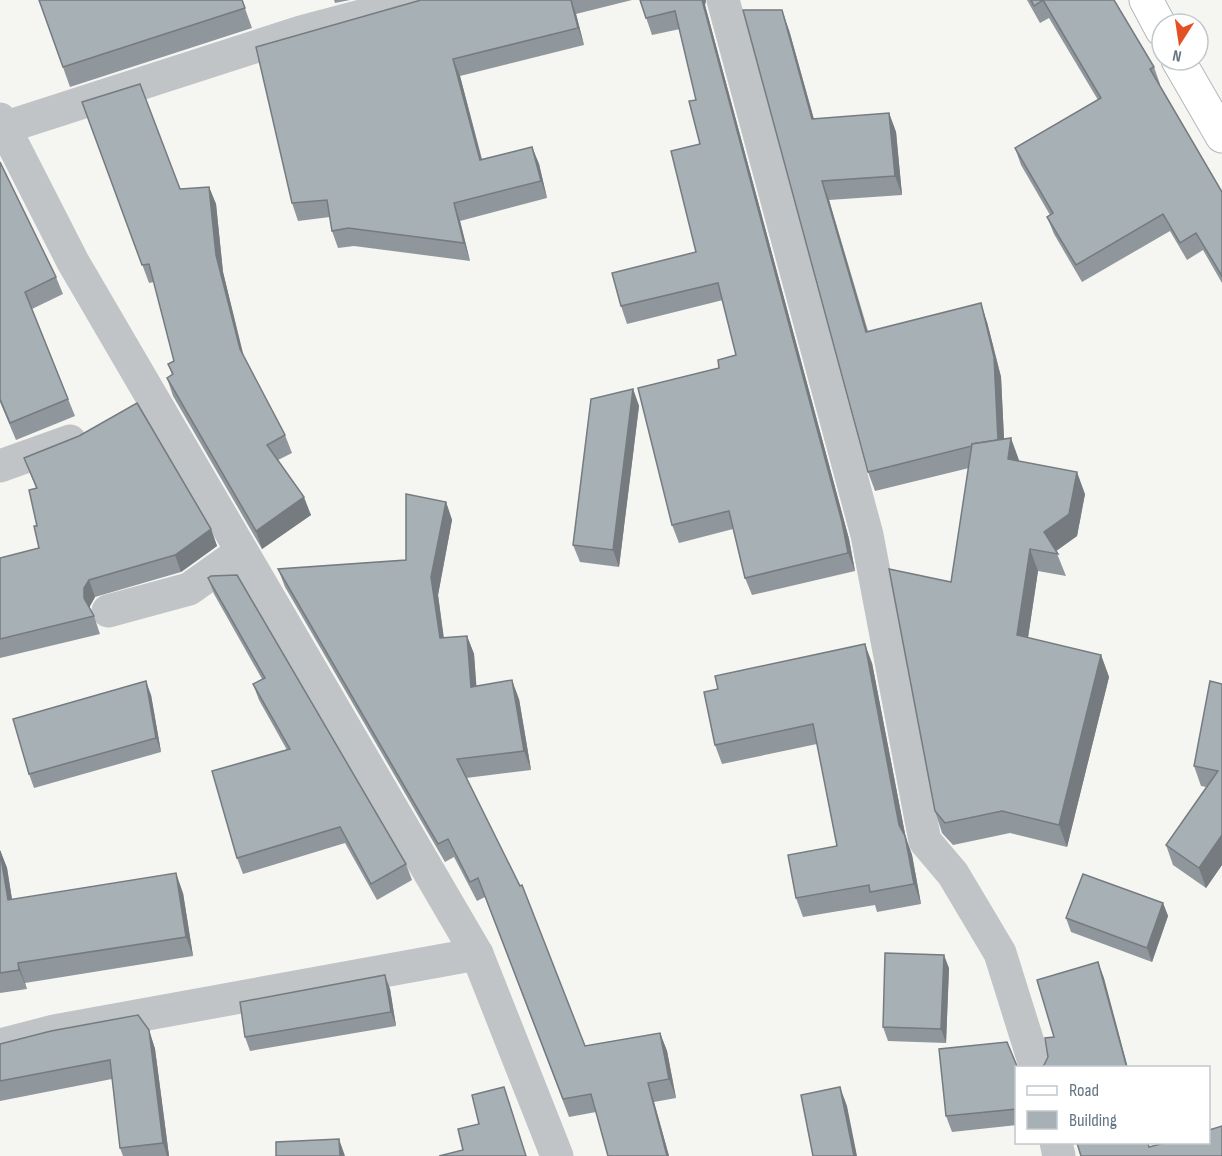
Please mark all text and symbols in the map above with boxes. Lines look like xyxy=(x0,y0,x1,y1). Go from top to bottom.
north arrow xyxy=(1150,12,1210,72)
text: N xyxy=(1171,45,1183,65)
legend xyxy=(1015,1066,1210,1144)
text: Road xyxy=(1069,1080,1099,1101)
text: Building xyxy=(1069,1110,1117,1131)

